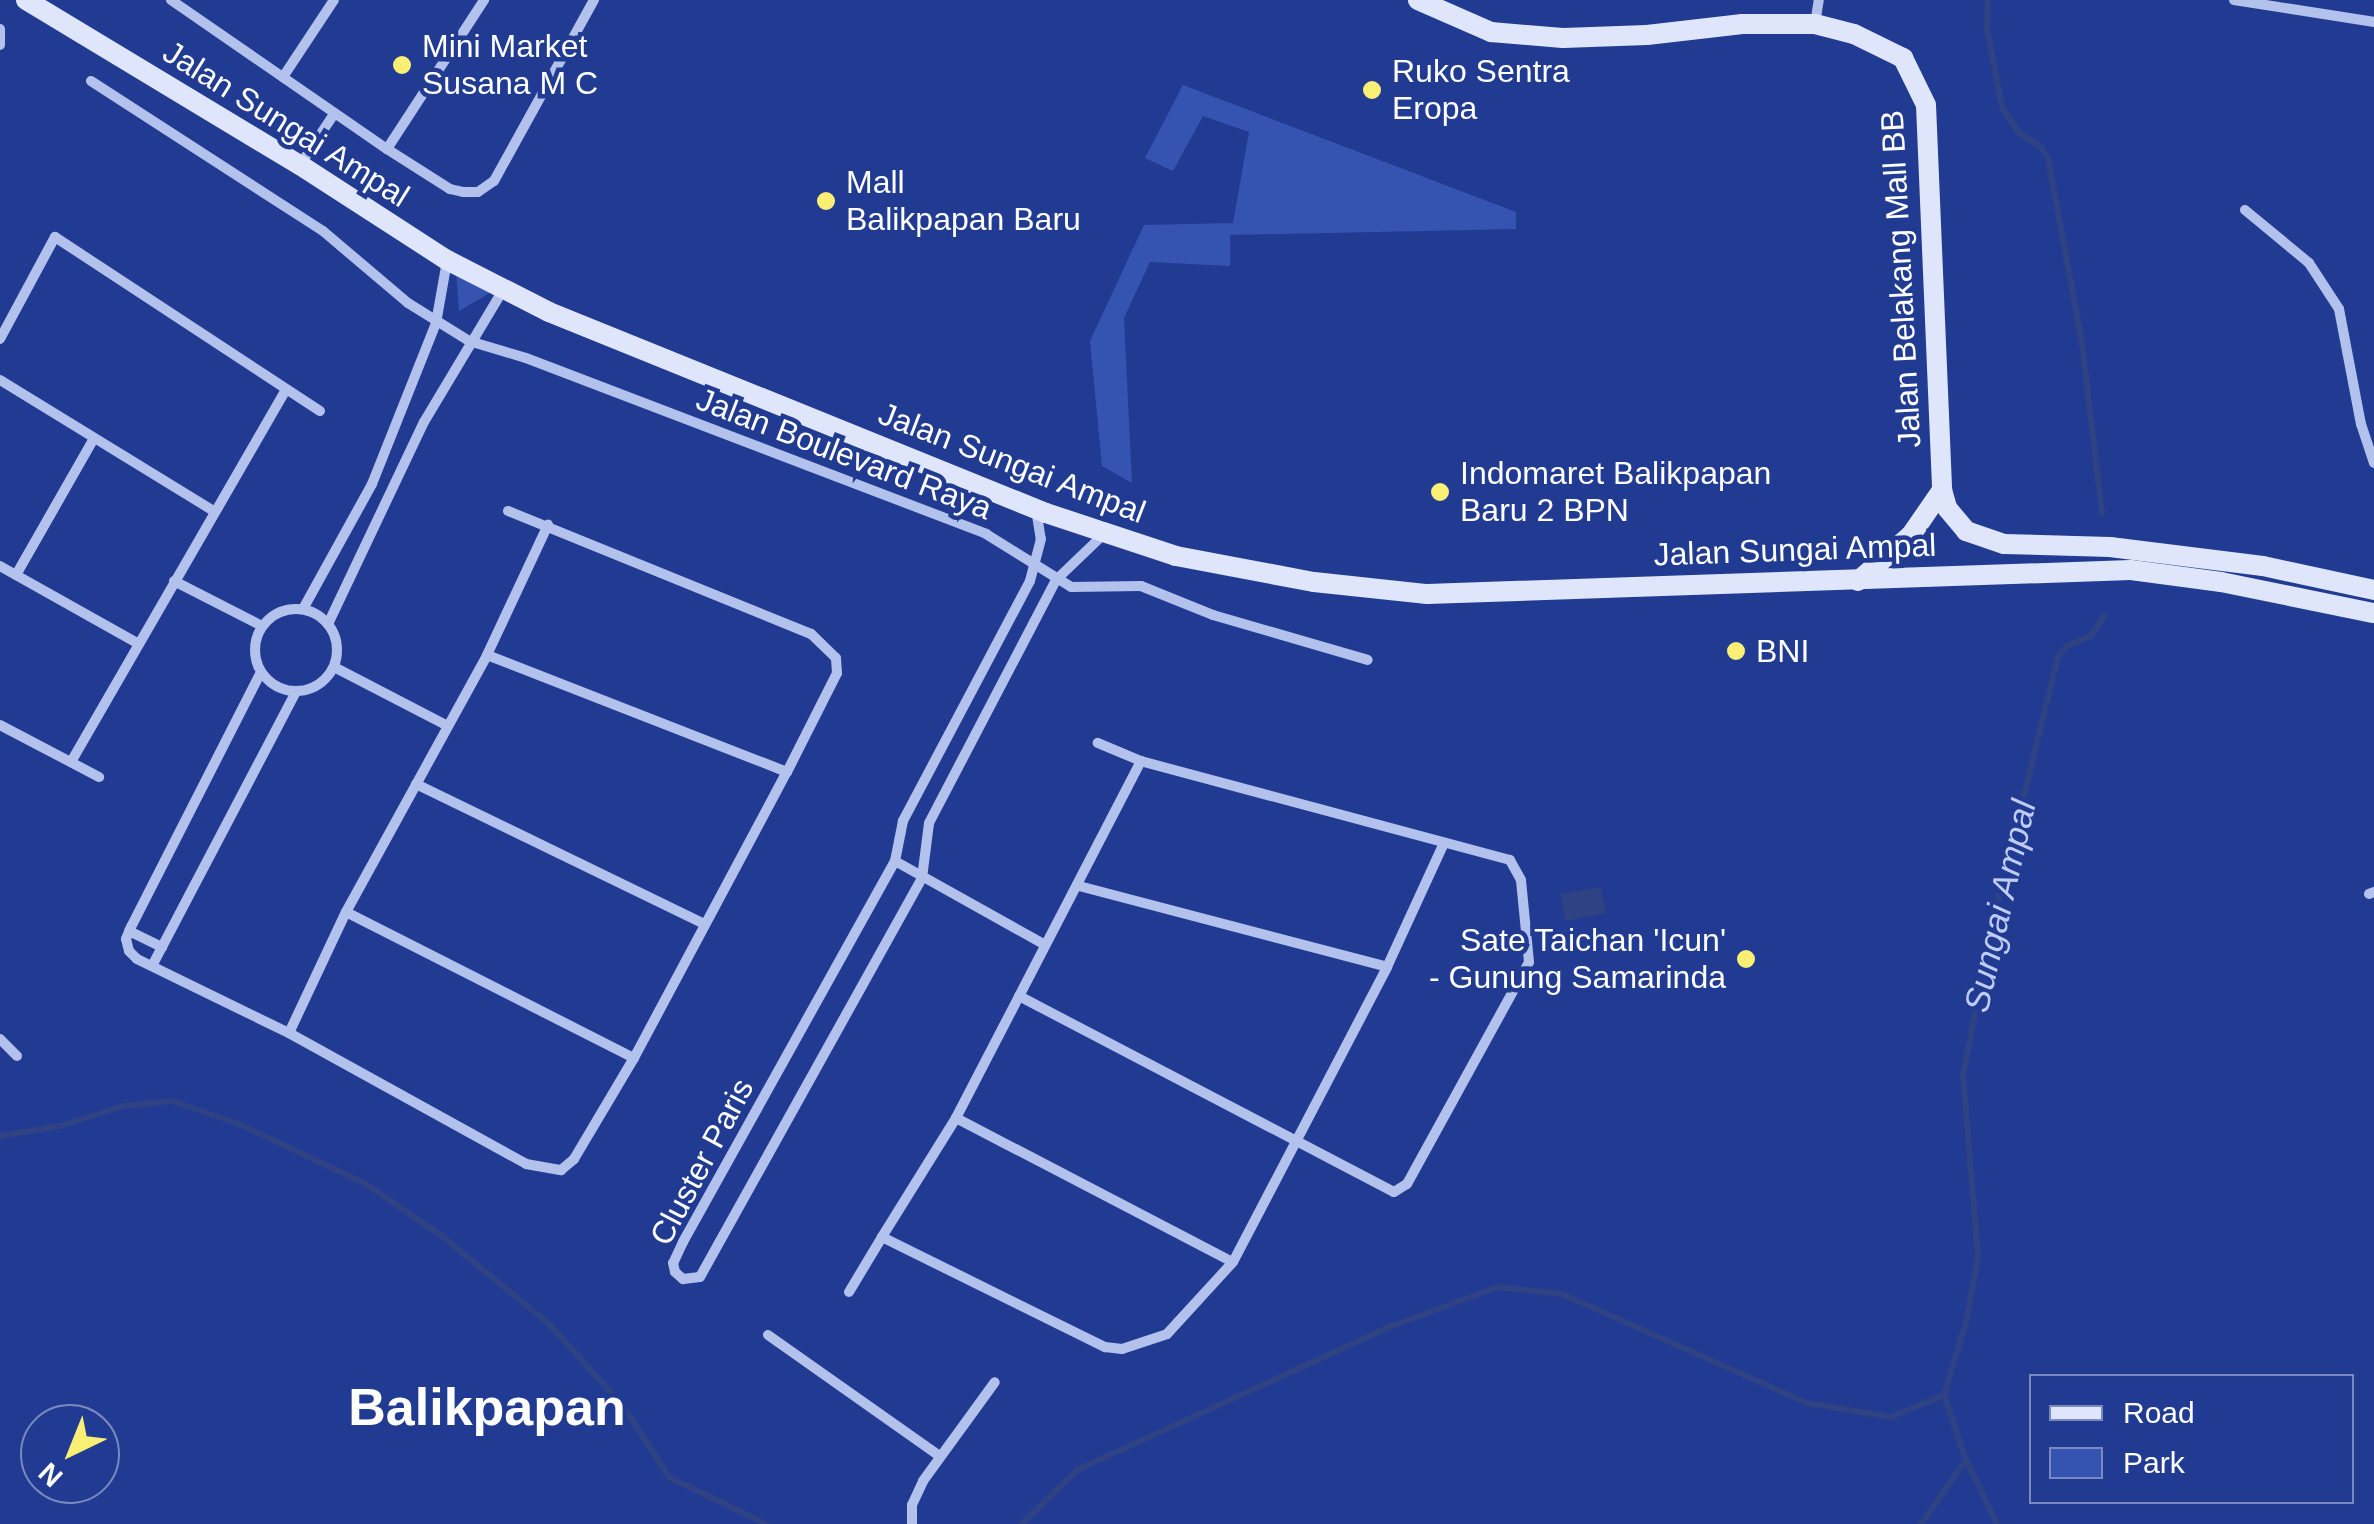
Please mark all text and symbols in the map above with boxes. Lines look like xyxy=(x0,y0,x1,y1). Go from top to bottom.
place label: Mini Market Susana M C xyxy=(422,28,598,103)
street label: Jalan Sungai Ampal xyxy=(155,32,417,216)
place label: Ruko Sentra Eropa xyxy=(1392,53,1570,128)
marker: Mini Market Susana M C xyxy=(391,54,413,76)
marker: Ruko Sentra Eropa xyxy=(1361,79,1383,101)
street label: Jalan Belakang Mall BB xyxy=(1873,109,1929,449)
place label: Mall Balikpapan Baru xyxy=(846,164,1081,239)
marker: Mall Balikpapan Baru xyxy=(815,190,837,212)
street label: Jalan Boulevard Raya xyxy=(691,380,997,528)
street label: Jalan Sungai Ampal xyxy=(872,394,1152,532)
place label: Indomaret Balikpapan Baru 2 BPN xyxy=(1460,455,1771,530)
marker: Indomaret Balikpapan Baru 2 BPN xyxy=(1429,481,1451,503)
street label: Jalan Sungai Ampal xyxy=(1652,526,1938,574)
place label: BNI xyxy=(1756,632,1809,670)
marker: BNI xyxy=(1725,640,1747,662)
water label: Sungai Ampal xyxy=(1955,795,2045,1017)
place label: Sate Taichan 'Icun' - Gunung Samarinda xyxy=(1429,922,1726,997)
marker: Sate Taichan 'Icun' - Gunung Samarinda xyxy=(1735,948,1757,970)
street label: Cluster Paris xyxy=(642,1072,762,1252)
legend xyxy=(2029,1374,2354,1504)
district label: Balikpapan xyxy=(348,1377,626,1439)
text: Road xyxy=(2123,1396,2195,1429)
north arrow xyxy=(20,1404,120,1504)
text: Park xyxy=(2123,1446,2185,1479)
text: N xyxy=(33,1457,69,1493)

